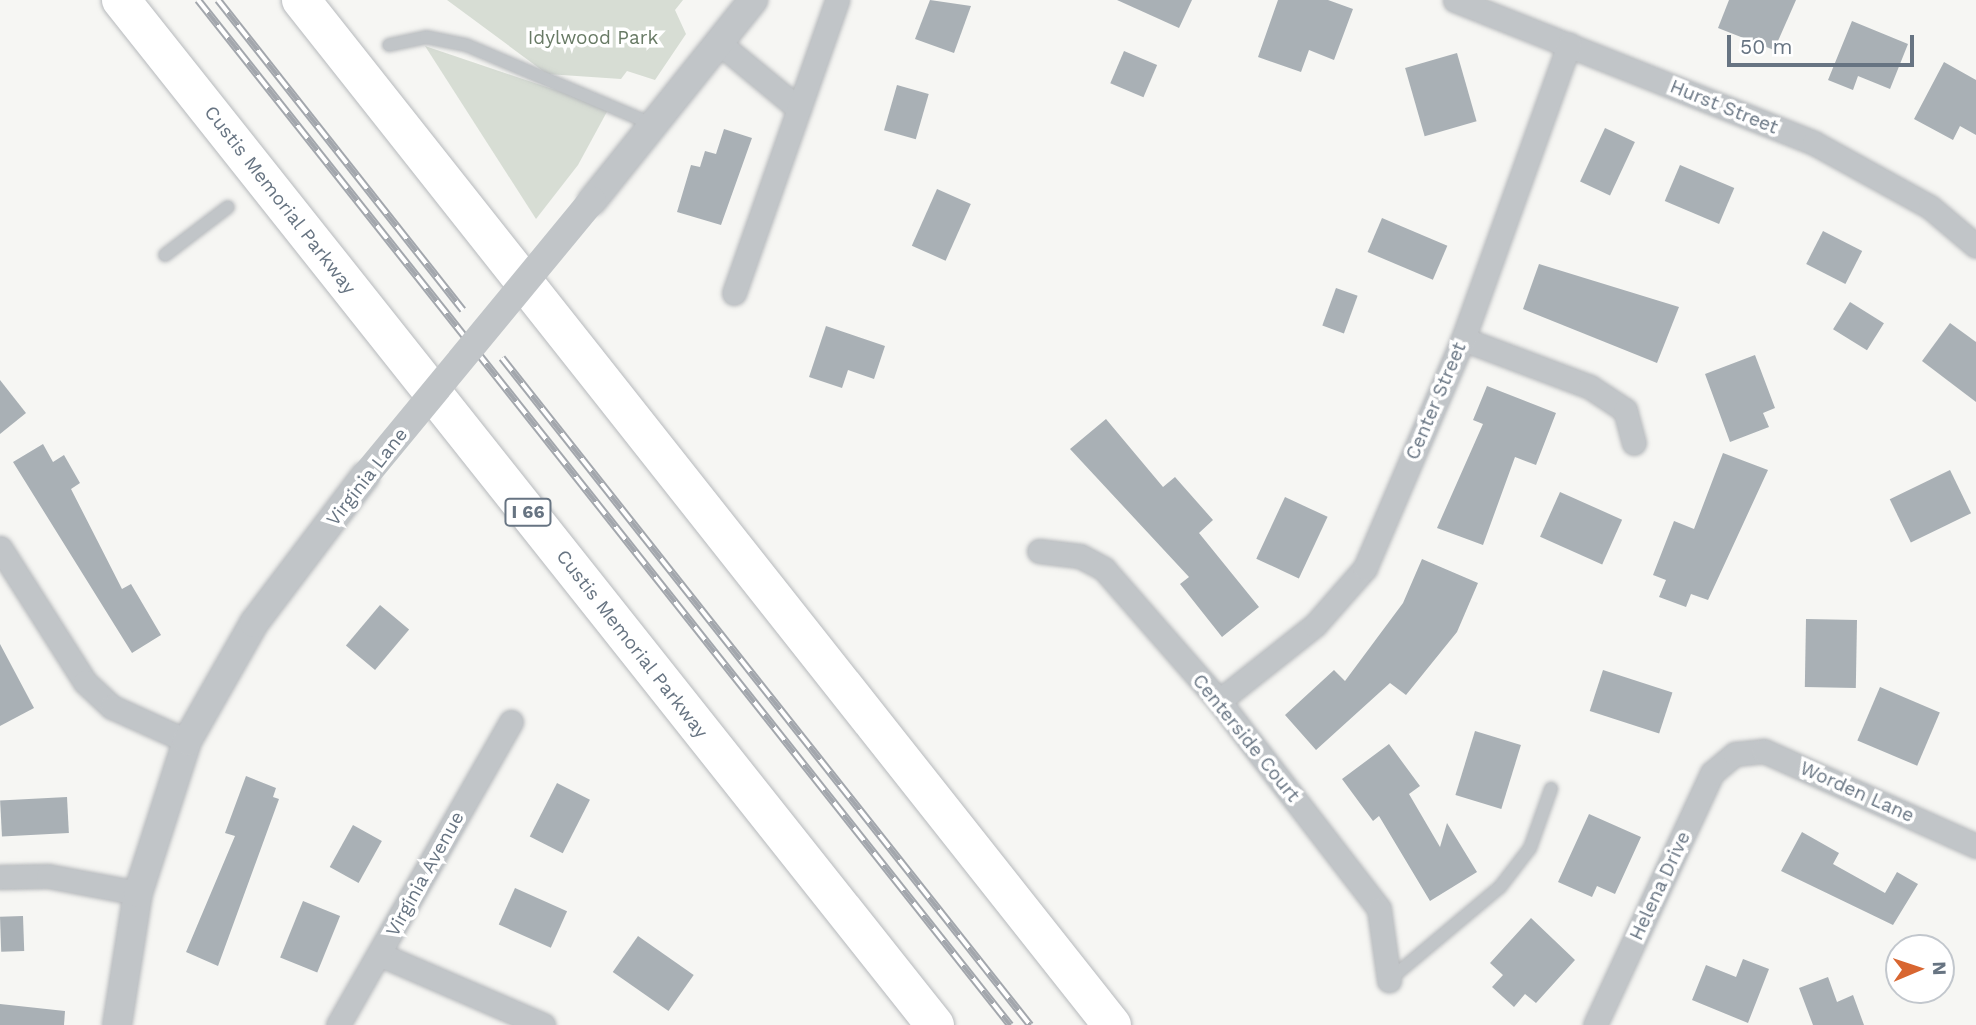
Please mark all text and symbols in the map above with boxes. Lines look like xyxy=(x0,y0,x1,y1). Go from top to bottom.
scale bar xyxy=(1731,21,1918,65)
park label: Idylwood Park xyxy=(528,27,658,49)
text: 50 m xyxy=(1740,34,1792,59)
street label: Hurst Street xyxy=(1667,75,1781,139)
street label: Custis Memorial Parkway xyxy=(199,101,361,299)
street label: Center Street xyxy=(1401,339,1471,463)
street label: Virginia Lane xyxy=(321,423,413,531)
road number: I 66 xyxy=(504,498,552,526)
street label: Custis Memorial Parkway xyxy=(551,545,713,743)
street label: Centerside Court xyxy=(1188,670,1304,806)
street label: Worden Lane xyxy=(1796,757,1918,827)
street label: Virginia Avenue xyxy=(381,807,469,941)
street label: Helena Drive xyxy=(1625,828,1695,944)
north arrow xyxy=(1885,934,1955,1004)
text: N xyxy=(1928,961,1951,976)

